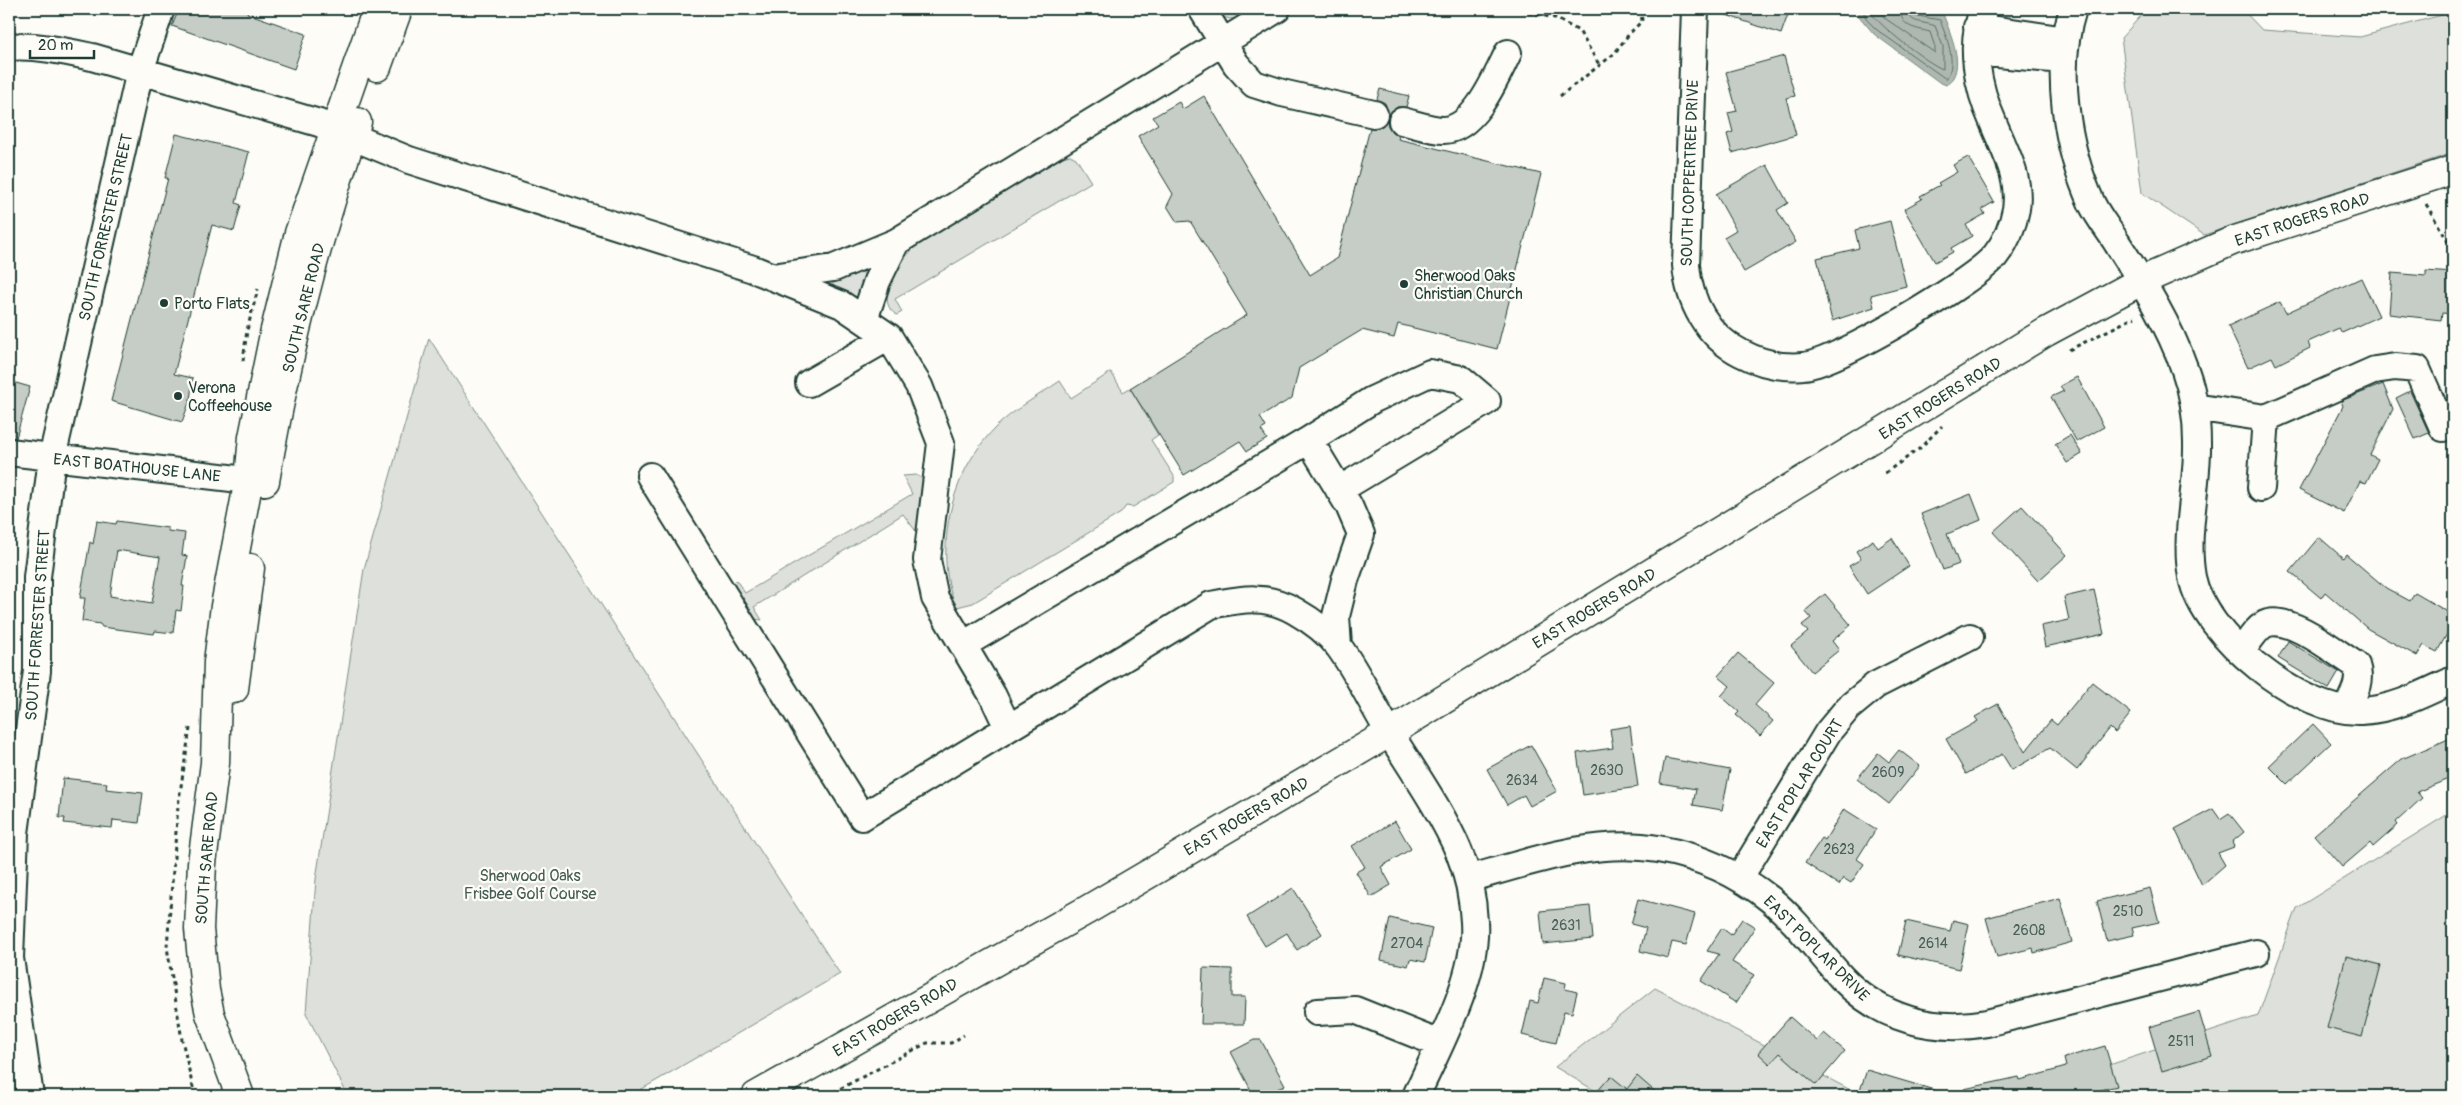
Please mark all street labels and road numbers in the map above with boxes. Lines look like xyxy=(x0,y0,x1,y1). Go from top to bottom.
street label: SOUTH COPPERTREE DRIVE xyxy=(1677,79,1703,267)
street label: SOUTH FORRESTER STREET xyxy=(75,132,137,323)
street label: EAST ROGERS ROAD xyxy=(2232,189,2372,251)
street label: SOUTH SARE ROAD xyxy=(278,241,330,375)
street label: EAST ROGERS ROAD xyxy=(1876,353,2005,445)
street label: EAST BOATHOUSE LANE xyxy=(52,449,222,487)
street label: SOUTH FORRESTER STREET xyxy=(21,529,55,721)
street label: EAST ROGERS ROAD xyxy=(1529,564,1660,654)
street label: EAST POPLAR COURT xyxy=(1752,715,1848,852)
street label: EAST ROGERS ROAD xyxy=(1181,773,1312,861)
street label: SOUTH SARE ROAD xyxy=(191,791,223,925)
street label: EAST POPLAR DRIVE xyxy=(1759,891,1874,1006)
street label: EAST ROGERS ROAD xyxy=(830,974,961,1062)

